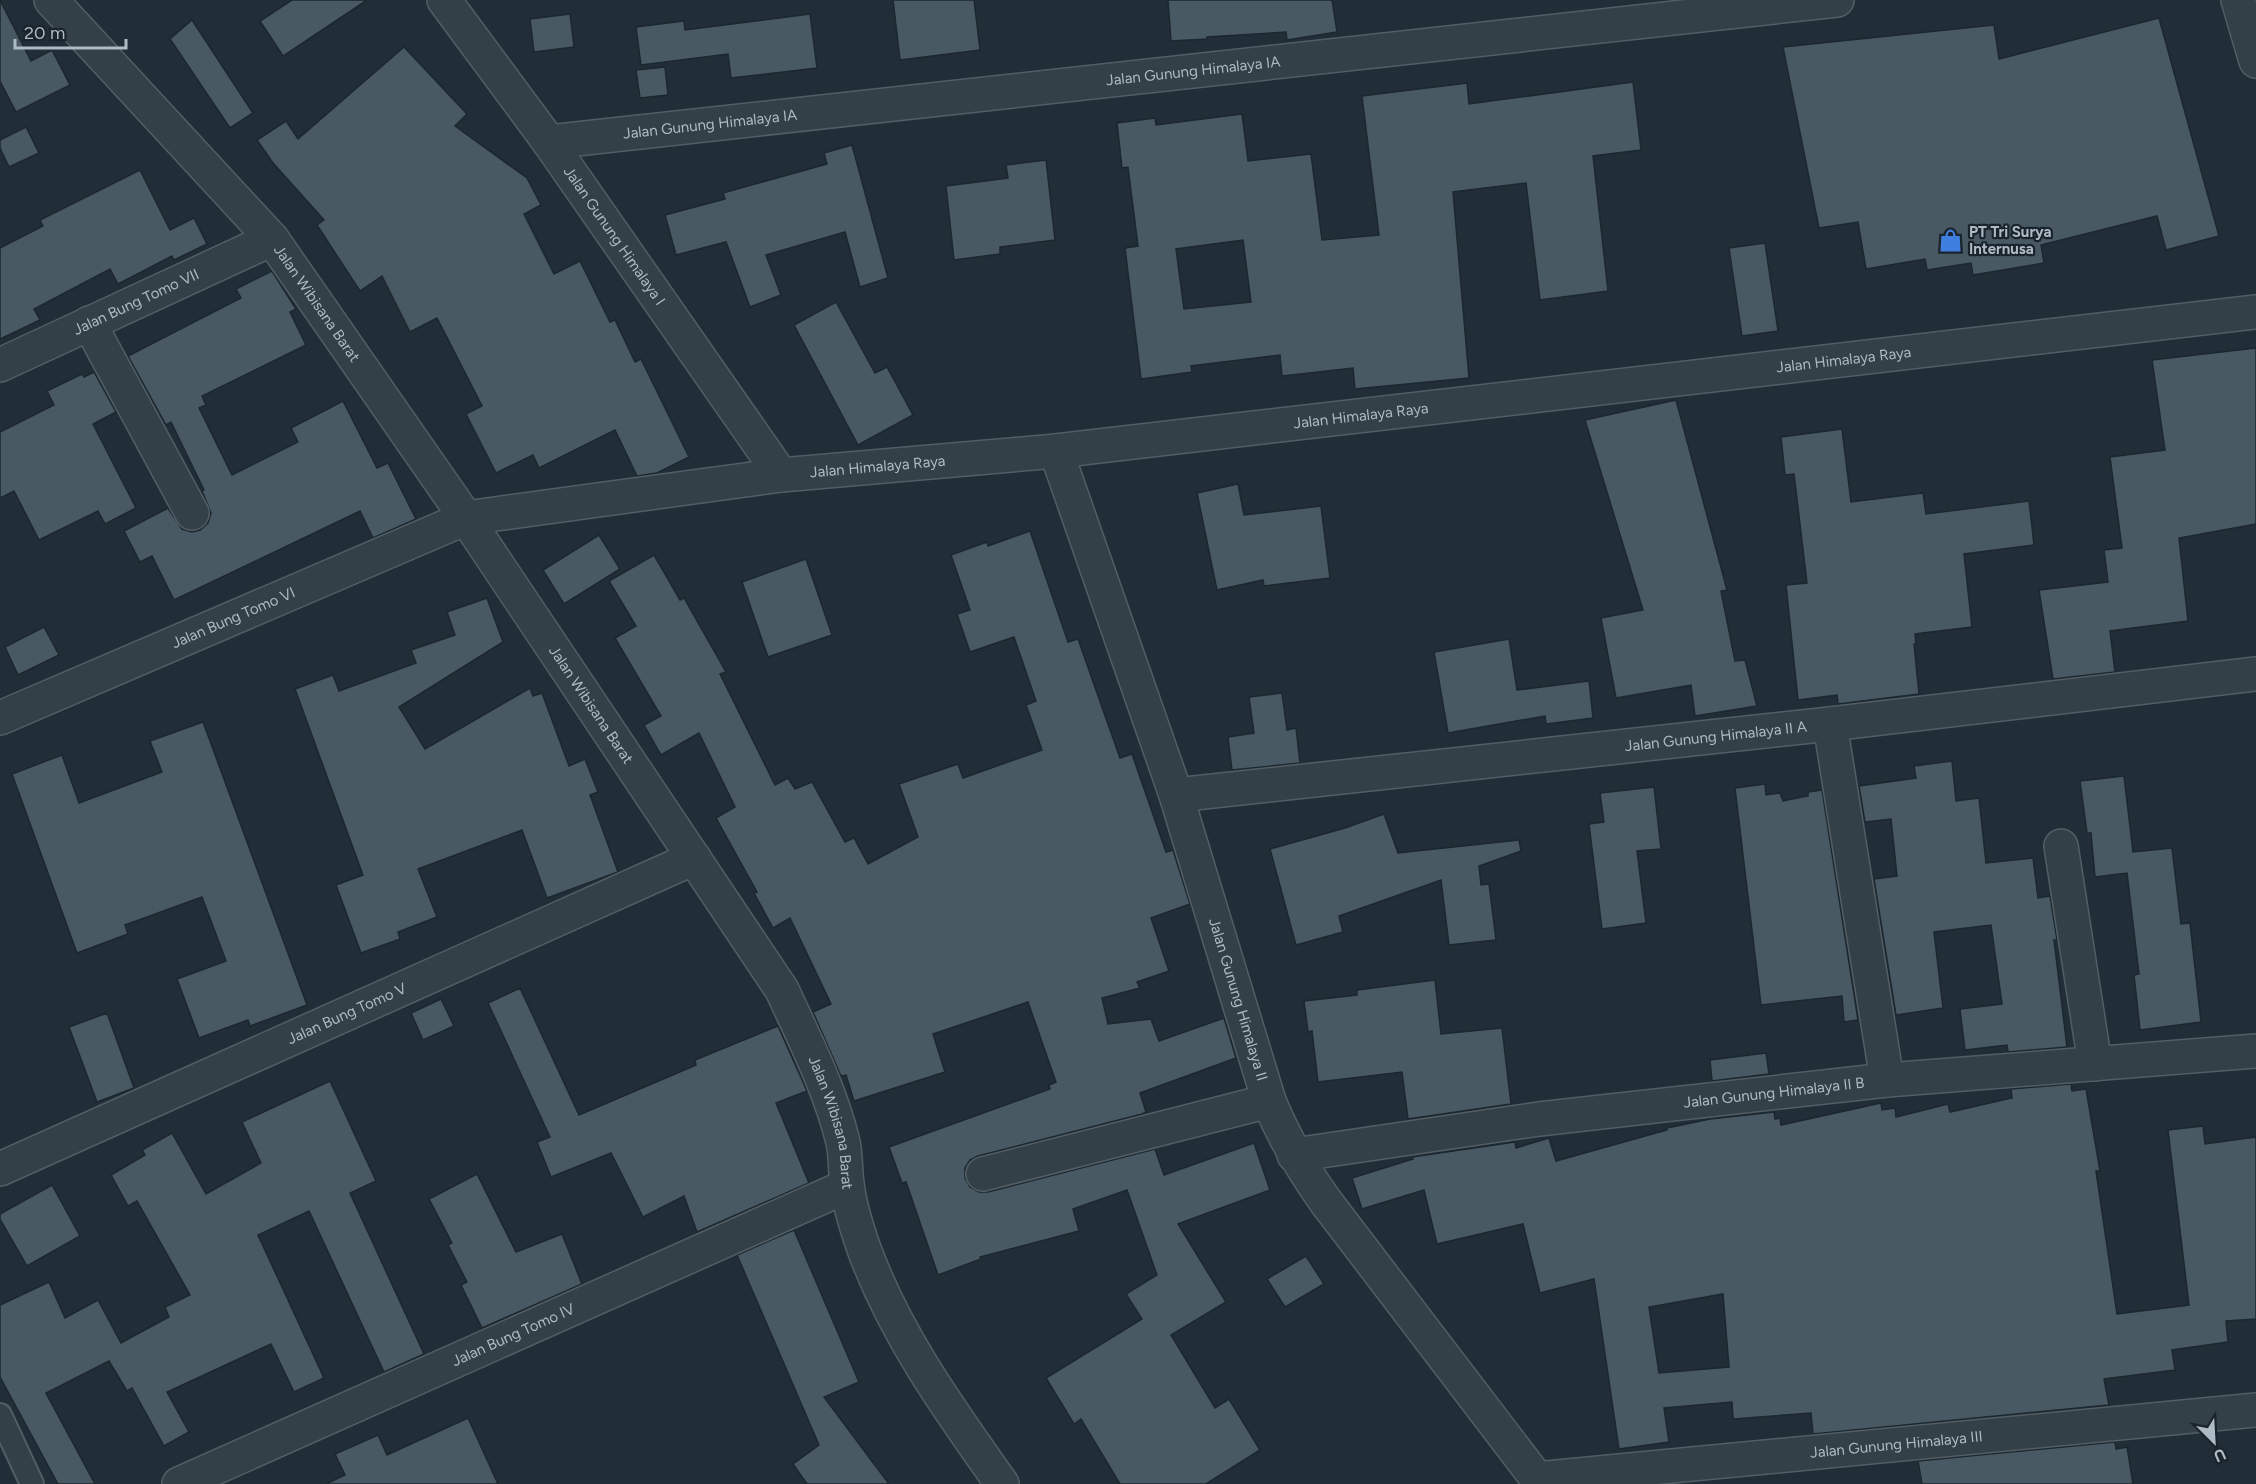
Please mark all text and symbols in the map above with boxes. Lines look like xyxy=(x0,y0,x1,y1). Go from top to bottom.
scale bar xyxy=(15,12,126,50)
text: 20 m xyxy=(24,22,65,44)
street label: Jalan Gunung Himalaya IA xyxy=(1105,52,1281,90)
street label: Jalan Gunung Himalaya IA xyxy=(622,106,798,143)
street label: Jalan Gunung Himalaya I xyxy=(560,163,669,309)
place label: PT Tri Surya Internusa xyxy=(1969,223,2051,258)
shop icon: PT Tri Surya Internusa xyxy=(1938,228,1964,254)
street label: Jalan Wibisana Barat xyxy=(270,242,364,366)
street label: Jalan Bung Tomo VII xyxy=(70,265,202,339)
street label: Jalan Himalaya Raya xyxy=(1775,343,1912,377)
street label: Jalan Himalaya Raya xyxy=(1292,399,1429,432)
street label: Jalan Himalaya Raya xyxy=(809,452,946,481)
street label: Jalan Bung Tomo VI xyxy=(169,583,298,652)
street label: Jalan Wibisana Barat xyxy=(545,642,637,767)
street label: Jalan Gunung Himalaya II A xyxy=(1624,718,1808,755)
street label: Jalan Gunung Himalaya II xyxy=(1205,916,1271,1083)
street label: Jalan Bung Tomo V xyxy=(284,979,410,1048)
street label: Jalan Wibisana Barat xyxy=(804,1053,857,1191)
street label: Jalan Gunung Himalaya II B xyxy=(1682,1074,1865,1112)
street label: Jalan Bung Tomo IV xyxy=(449,1299,578,1370)
north arrow xyxy=(2184,1412,2244,1472)
street label: Jalan Gunung Himalaya III xyxy=(1809,1427,1983,1462)
text: U xyxy=(2211,1444,2229,1466)

